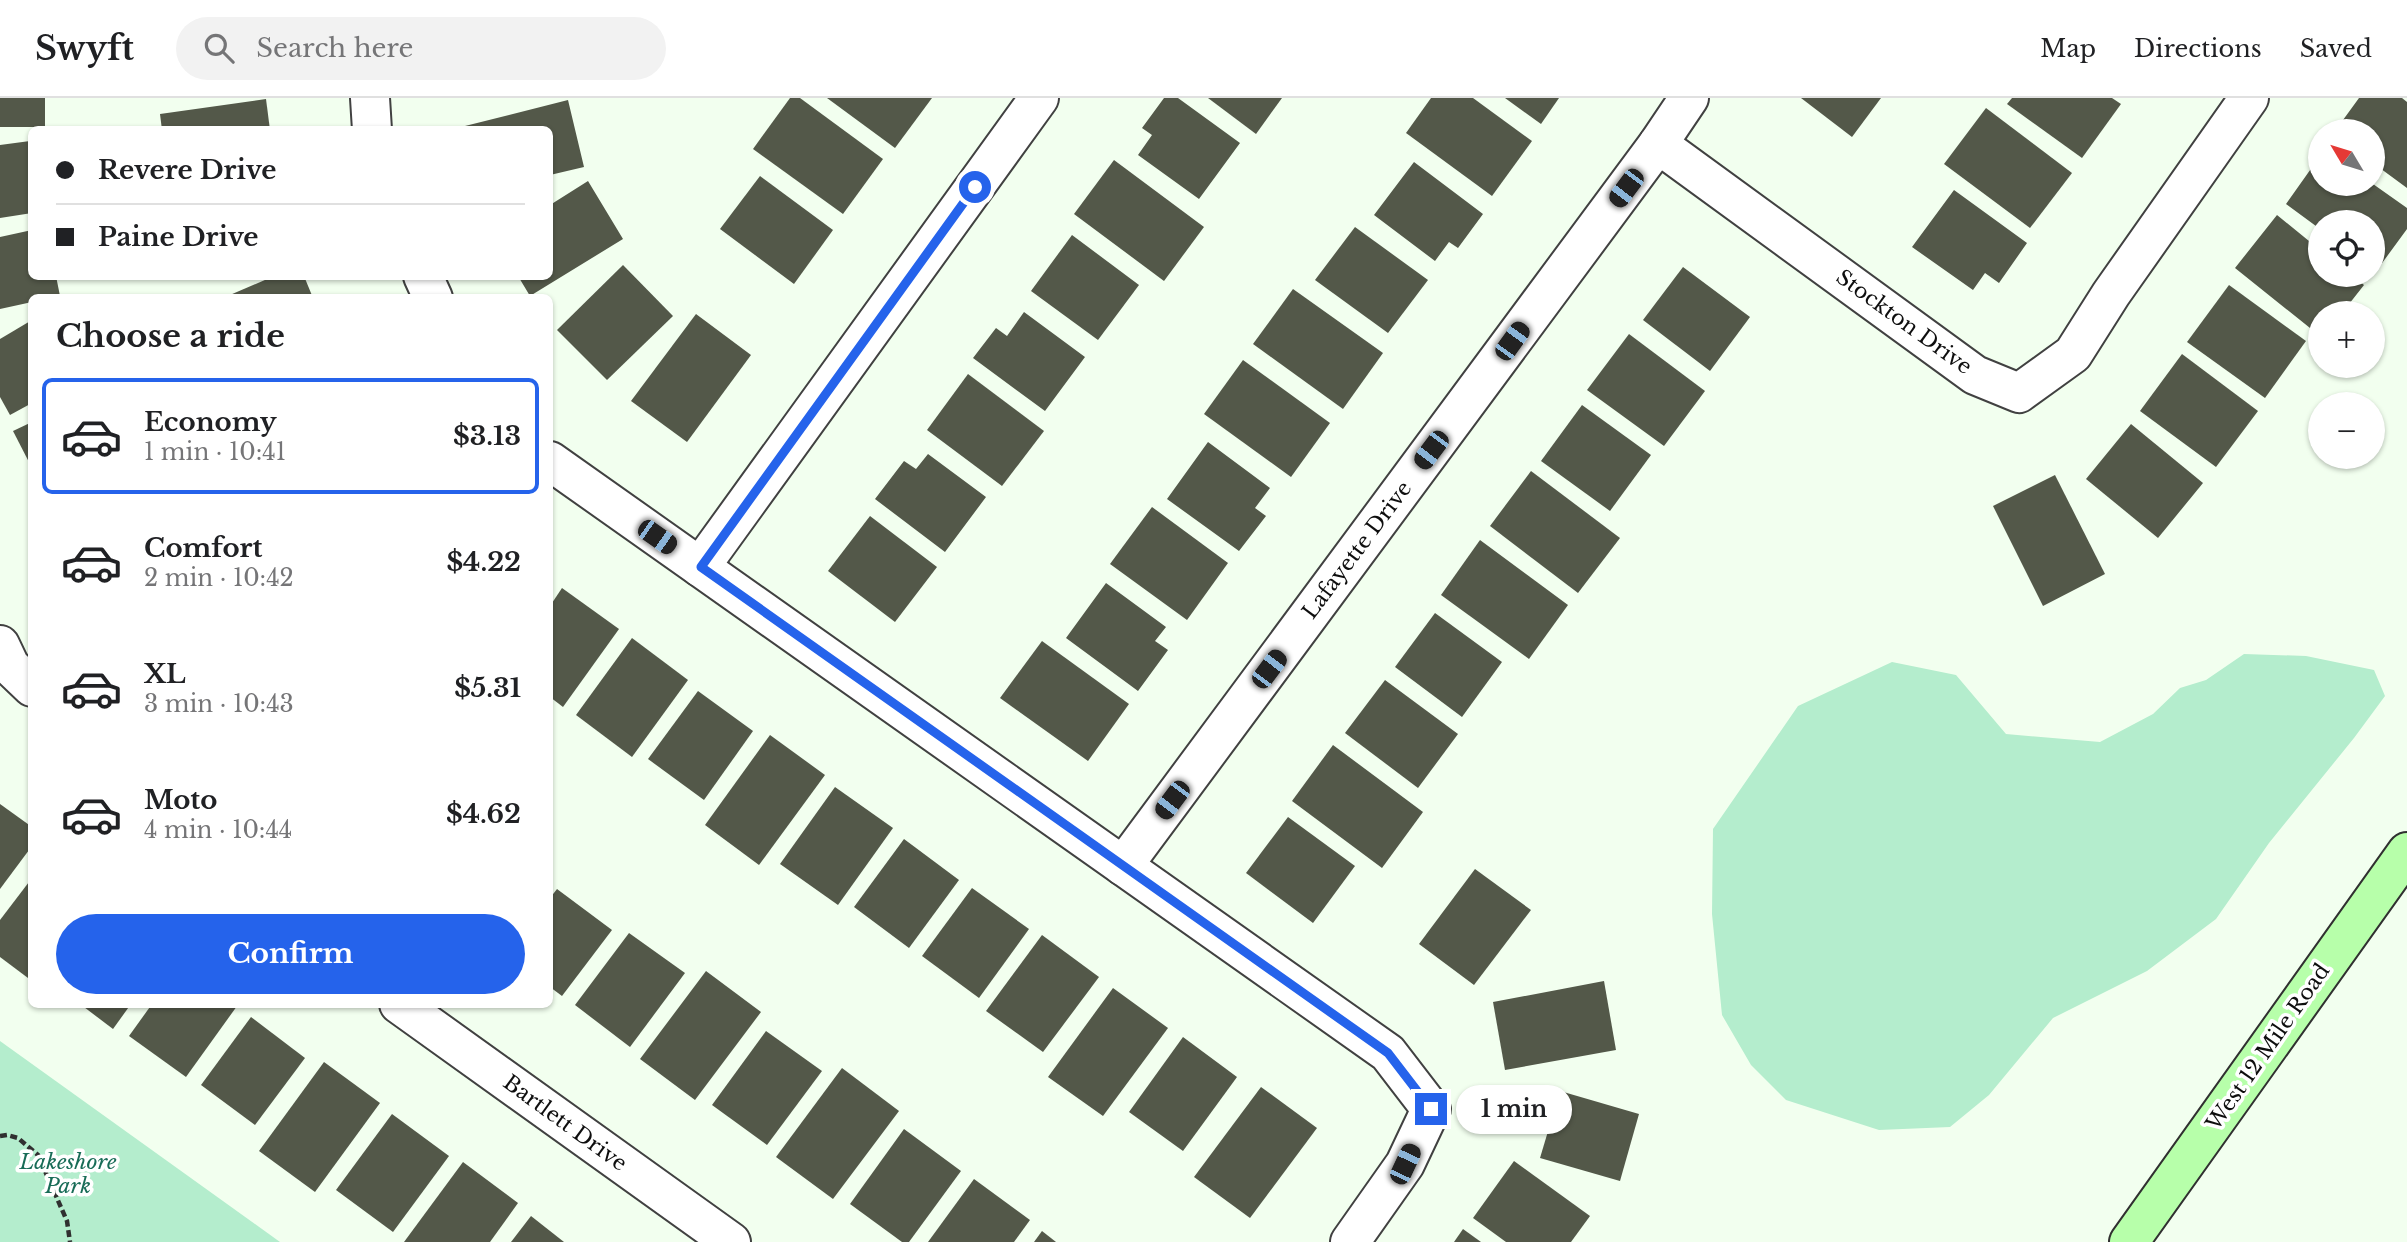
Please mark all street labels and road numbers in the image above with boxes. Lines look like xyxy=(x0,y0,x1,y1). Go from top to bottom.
street label: Stockton Drive xyxy=(1831,264,1977,380)
street label: Lafayette Drive xyxy=(1297,476,1417,624)
street label: West 12 Mile Road xyxy=(2200,959,2335,1136)
street label: Bartlett Drive xyxy=(498,1069,632,1177)

